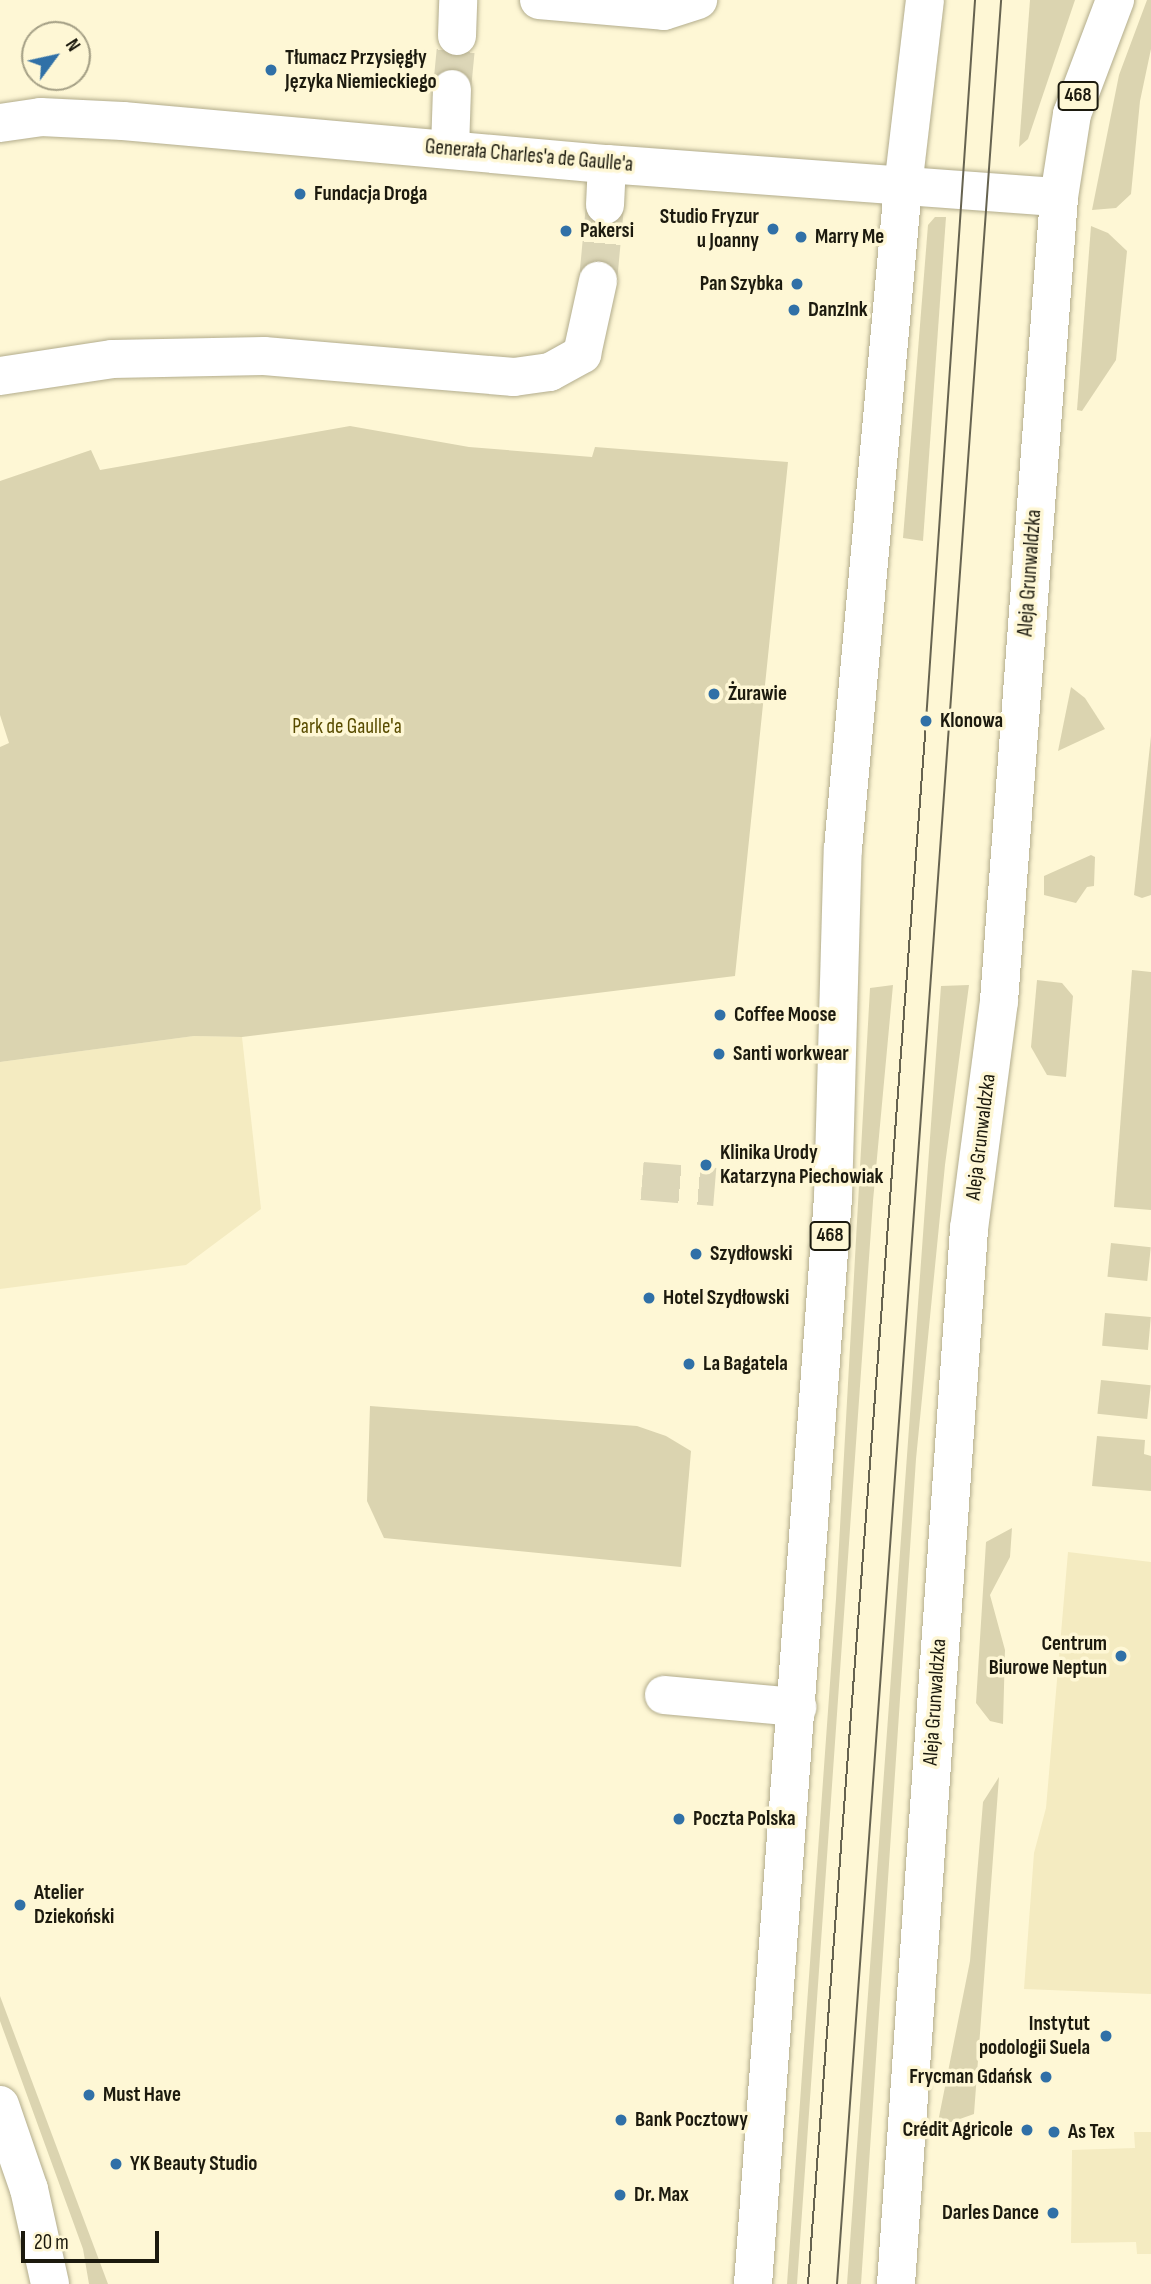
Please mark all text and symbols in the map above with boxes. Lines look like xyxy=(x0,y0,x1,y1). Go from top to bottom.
north arrow xyxy=(21,21,91,91)
text: N xyxy=(60,35,85,56)
place label: Tłumacz Przysięgły Języka Niemieckiego xyxy=(285,45,437,95)
marker: Tłumacz Przysięgły Języka Niemieckiego xyxy=(263,62,279,78)
road number: 468 xyxy=(1057,80,1099,111)
street label: Generała Charles'a de Gaulle'a xyxy=(424,134,634,178)
place label: Fundacja Droga xyxy=(314,181,427,207)
marker: Fundacja Droga xyxy=(292,186,308,202)
place label: Studio Fryzur u Joanny xyxy=(660,204,759,254)
place label: Pakersi xyxy=(580,218,634,244)
marker: Studio Fryzur u Joanny xyxy=(765,221,781,237)
marker: Pakersi xyxy=(558,223,574,239)
place label: Marry Me xyxy=(815,224,884,250)
marker: Marry Me xyxy=(793,229,809,245)
place label: Pan Szybka xyxy=(700,271,783,297)
marker: Pan Szybka xyxy=(789,276,805,292)
place label: DanzInk xyxy=(808,297,868,323)
marker: DanzInk xyxy=(786,302,802,318)
street label: Aleja Grunwaldzka xyxy=(1013,509,1047,637)
place label: Żurawie xyxy=(728,681,787,707)
marker: Żurawie xyxy=(706,686,722,702)
place label: Klonowa xyxy=(940,708,1003,734)
marker: Klonowa xyxy=(918,713,934,729)
park label: Park de Gaulle'a xyxy=(292,714,402,740)
place label: Coffee Moose xyxy=(734,1002,836,1028)
marker: Coffee Moose xyxy=(712,1007,728,1023)
place label: Santi workwear xyxy=(733,1041,849,1067)
marker: Santi workwear xyxy=(711,1046,727,1062)
street label: Aleja Grunwaldzka xyxy=(961,1072,1001,1202)
place label: Klinika Urody Katarzyna Piechowiak xyxy=(720,1140,883,1190)
marker: Klinika Urody Katarzyna Piechowiak xyxy=(698,1157,714,1173)
road number: 468 xyxy=(809,1220,851,1252)
place label: Szydłowski xyxy=(710,1241,793,1267)
marker: Szydłowski xyxy=(688,1246,704,1262)
place label: Hotel Szydłowski xyxy=(663,1285,789,1311)
marker: Hotel Szydłowski xyxy=(641,1290,657,1306)
place label: La Bagatela xyxy=(703,1351,788,1377)
marker: La Bagatela xyxy=(681,1356,697,1372)
place label: Centrum Biurowe Neptun xyxy=(989,1631,1107,1681)
street label: Aleja Grunwaldzka xyxy=(918,1638,952,1766)
marker: Centrum Biurowe Neptun xyxy=(1113,1648,1129,1664)
place label: Poczta Polska xyxy=(693,1806,796,1832)
marker: Poczta Polska xyxy=(671,1811,687,1827)
place label: Atelier Dziekoński xyxy=(34,1880,114,1930)
marker: Atelier Dziekoński xyxy=(12,1897,28,1913)
place label: Instytut podologii Suela xyxy=(979,2011,1090,2061)
marker: Instytut podologii Suela xyxy=(1096,2026,1116,2046)
place label: Frycman Gdańsk xyxy=(909,2064,1032,2090)
marker: Frycman Gdańsk xyxy=(1038,2069,1054,2085)
place label: Must Have xyxy=(103,2082,181,2108)
marker: Must Have xyxy=(81,2087,97,2103)
place label: Bank Pocztowy xyxy=(635,2107,748,2133)
marker: Bank Pocztowy xyxy=(613,2112,629,2128)
place label: Crédit Agricole xyxy=(902,2117,1013,2143)
place label: As Tex xyxy=(1068,2119,1115,2145)
marker: Crédit Agricole xyxy=(1019,2122,1035,2138)
marker: As Tex xyxy=(1046,2124,1062,2140)
place label: YK Beauty Studio xyxy=(130,2151,257,2177)
marker: YK Beauty Studio xyxy=(108,2156,124,2172)
place label: Dr. Max xyxy=(634,2182,689,2208)
marker: Dr. Max xyxy=(612,2187,628,2203)
place label: Darles Dance xyxy=(942,2200,1039,2226)
marker: Darles Dance xyxy=(1045,2205,1061,2221)
scale bar xyxy=(24,2218,163,2262)
text: 20 m xyxy=(34,2230,69,2255)

